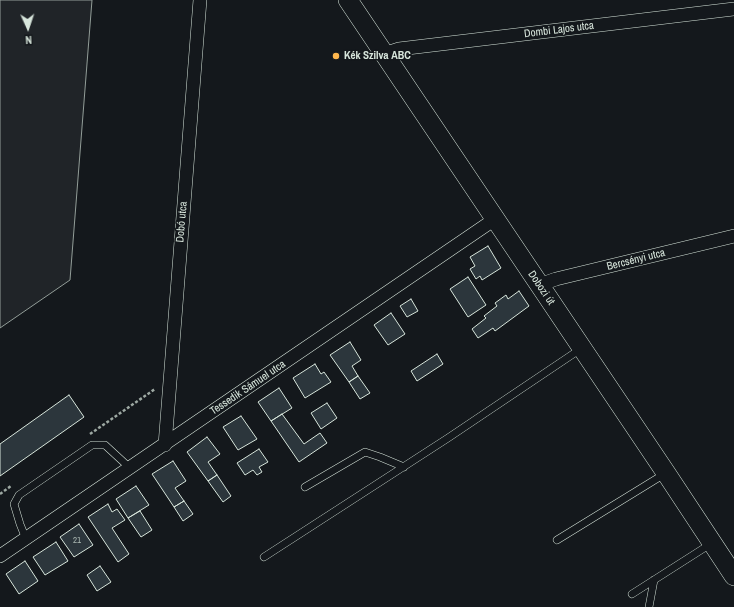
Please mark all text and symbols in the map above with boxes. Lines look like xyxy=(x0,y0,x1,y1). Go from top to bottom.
north arrow xyxy=(8,8,48,48)
street label: Dombi Lajos utca xyxy=(523,19,595,41)
text: N xyxy=(25,33,32,47)
place label: Kék Szilva ABC xyxy=(344,49,411,63)
marker: Kék Szilva ABC xyxy=(331,51,341,61)
street label: Dobó utca xyxy=(174,201,190,243)
street label: Bercsényi utca xyxy=(605,246,667,274)
street label: Dobozi út xyxy=(525,268,557,308)
street label: Tessedik Sámuel utca xyxy=(208,358,288,418)
house number: 21 xyxy=(73,536,81,546)

